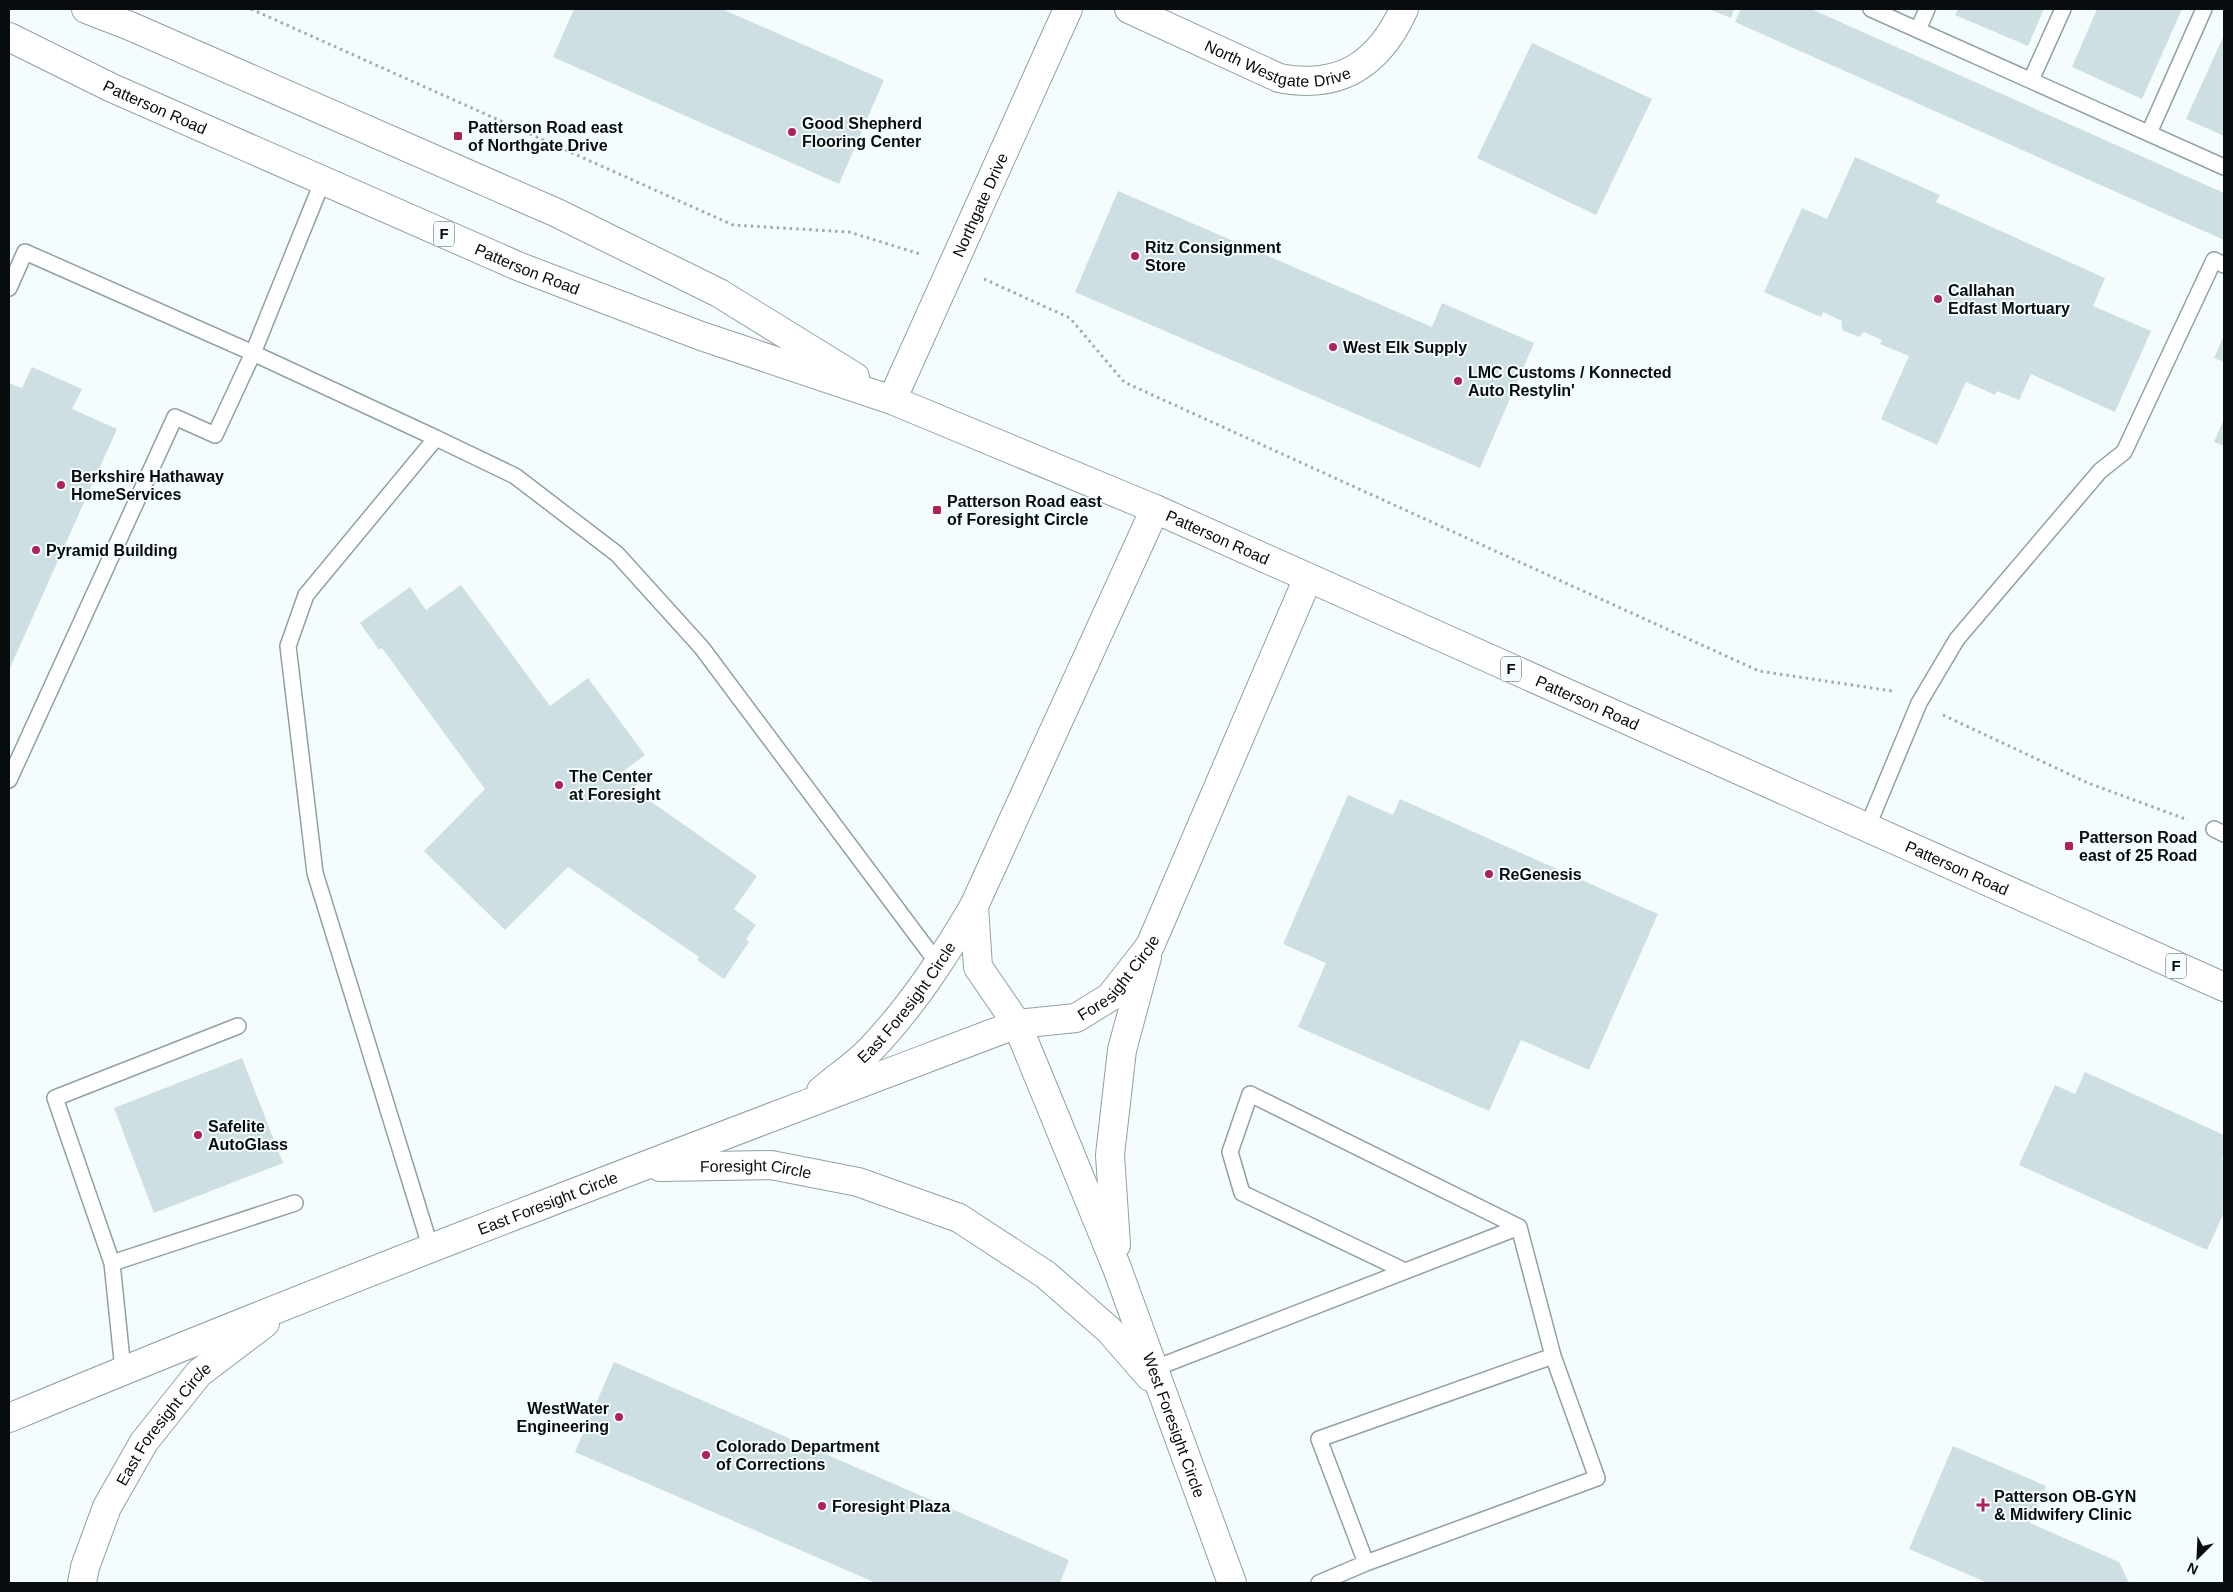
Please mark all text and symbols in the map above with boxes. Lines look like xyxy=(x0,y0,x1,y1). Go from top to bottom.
street label: North Westgate Drive xyxy=(1202,37,1353,90)
street label: Patterson Road xyxy=(100,77,209,138)
place label: Good Shepherd Flooring Center xyxy=(802,115,922,150)
place label: Patterson Road east of Northgate Drive xyxy=(468,119,623,154)
marker: Good Shepherd Flooring Center xyxy=(786,126,798,138)
marker: Patterson Road east of Northgate Drive xyxy=(452,130,464,142)
street label: Northgate Drive xyxy=(950,150,1011,260)
road number: F xyxy=(434,222,454,246)
place label: Ritz Consignment Store xyxy=(1145,239,1282,274)
street label: Patterson Road xyxy=(472,240,582,298)
marker: Ritz Consignment Store xyxy=(1129,250,1141,262)
place label: Callahan Edfast Mortuary xyxy=(1948,282,2070,317)
marker: Callahan Edfast Mortuary xyxy=(1932,293,1944,305)
place label: West Elk Supply xyxy=(1343,339,1467,356)
marker: West Elk Supply xyxy=(1327,341,1339,353)
place label: LMC Customs / Konnected Auto Restylin' xyxy=(1468,364,1672,399)
marker: LMC Customs / Konnected Auto Restylin' xyxy=(1452,375,1464,387)
place label: Berkshire Hathaway HomeServices xyxy=(71,468,224,503)
marker: Berkshire Hathaway HomeServices xyxy=(55,479,67,491)
place label: Patterson Road east of Foresight Circle xyxy=(947,493,1102,528)
marker: Patterson Road east of Foresight Circle xyxy=(931,504,943,516)
street label: Patterson Road xyxy=(1163,507,1272,568)
place label: Pyramid Building xyxy=(46,542,178,559)
marker: Pyramid Building xyxy=(30,544,42,556)
road number: F xyxy=(1501,656,1521,682)
street label: Patterson Road xyxy=(1533,672,1641,733)
place label: The Center at Foresight xyxy=(569,768,661,803)
marker: The Center at Foresight xyxy=(553,779,565,791)
place label: Patterson Road east of 25 Road xyxy=(2079,829,2197,864)
street label: Patterson Road xyxy=(1903,838,2011,899)
marker: Patterson Road east of 25 Road xyxy=(2063,840,2075,852)
place label: ReGenesis xyxy=(1499,866,1582,883)
marker: ReGenesis xyxy=(1483,868,1495,880)
street label: Foresight Circle xyxy=(1075,933,1163,1024)
street label: East Foresight Circle xyxy=(854,939,959,1066)
road number: F xyxy=(2166,954,2186,978)
place label: Safelite AutoGlass xyxy=(208,1118,288,1153)
marker: Safelite AutoGlass xyxy=(192,1129,204,1141)
street label: Foresight Circle xyxy=(700,1157,813,1182)
street label: East Foresight Circle xyxy=(475,1169,620,1238)
street label: West Foresight Circle xyxy=(1140,1350,1208,1500)
street label: East Foresight Circle xyxy=(113,1359,214,1488)
place label: WestWater Engineering xyxy=(517,1400,609,1435)
marker: WestWater Engineering xyxy=(613,1411,625,1423)
place label: Colorado Department of Corrections xyxy=(716,1438,880,1473)
marker: Colorado Department of Corrections xyxy=(700,1449,712,1461)
place label: Patterson OB-GYN & Midwifery Clinic xyxy=(1994,1488,2136,1523)
place label: Foresight Plaza xyxy=(832,1498,950,1515)
marker: Patterson OB-GYN & Midwifery Clinic xyxy=(1976,1498,1990,1512)
marker: Foresight Plaza xyxy=(816,1500,828,1512)
north arrow xyxy=(2173,1532,2223,1582)
text: N xyxy=(2185,1560,2201,1578)

